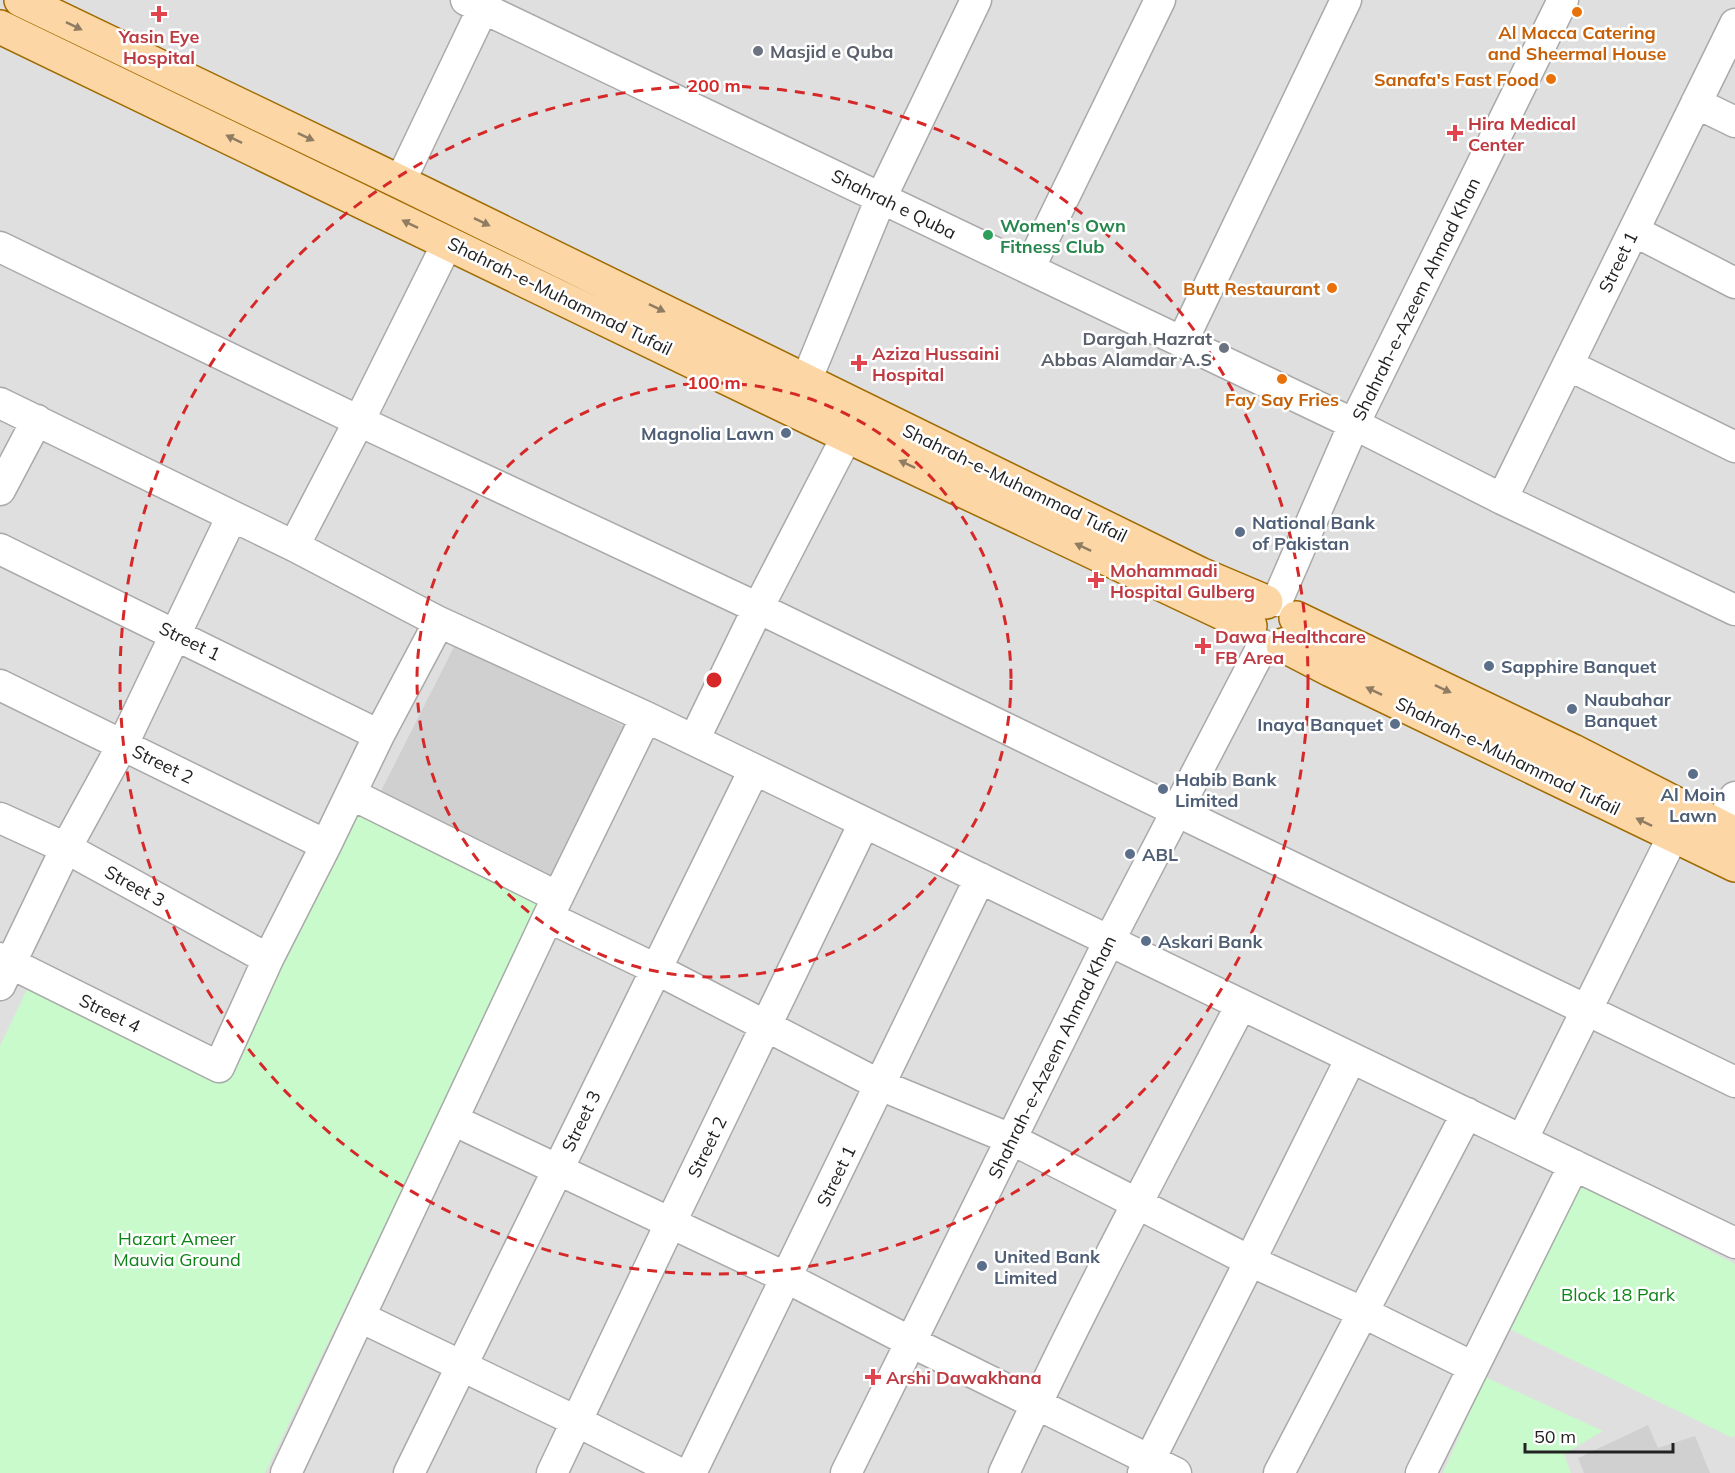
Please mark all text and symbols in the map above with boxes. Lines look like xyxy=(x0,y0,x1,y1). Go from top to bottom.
marker: Yasin Eye Hospital xyxy=(150,5,168,23)
marker: Al Macca Catering and Sheermal House xyxy=(1570,5,1584,19)
one-way arrow xyxy=(65,21,82,31)
place label: Al Macca Catering and Sheermal House xyxy=(1488,21,1666,65)
place label: Yasin Eye Hospital xyxy=(118,25,199,69)
place label: Masjid e Quba xyxy=(770,40,893,63)
marker: Masjid e Quba xyxy=(751,44,765,58)
place label: Sanafa's Fast Food xyxy=(1374,68,1539,91)
marker: Sanafa's Fast Food xyxy=(1544,72,1558,86)
text: 200 m xyxy=(687,74,741,97)
place label: Hira Medical Center xyxy=(1468,112,1576,156)
marker: Hira Medical Center xyxy=(1446,124,1464,142)
one-way arrow xyxy=(298,133,315,142)
one-way arrow xyxy=(225,135,242,144)
street label: Shahrah e Quba xyxy=(828,164,960,244)
street label: Shahrah-e-Azeem Ahmad Khan xyxy=(1347,174,1485,424)
place label: Women's Own Fitness Club xyxy=(1000,214,1126,258)
one-way arrow xyxy=(474,217,491,227)
one-way arrow xyxy=(401,219,418,228)
marker: Women's Own Fitness Club xyxy=(981,228,995,242)
street label: Street 1 xyxy=(1593,228,1643,296)
street label: Shahrah-e-Muhammad Tufail xyxy=(444,232,676,360)
place label: Butt Restaurant xyxy=(1183,277,1320,300)
marker: Butt Restaurant xyxy=(1325,281,1339,295)
one-way arrow xyxy=(649,303,666,313)
place label: Dargah Hazrat Abbas Alamdar A.S xyxy=(1041,327,1212,371)
marker: Dargah Hazrat Abbas Alamdar A.S xyxy=(1217,341,1231,355)
place label: Aziza Hussaini Hospital xyxy=(872,342,999,386)
marker: Aziza Hussaini Hospital xyxy=(850,354,868,372)
text: 100 m xyxy=(687,371,741,394)
marker: Fay Say Fries xyxy=(1275,372,1289,386)
place label: Fay Say Fries xyxy=(1225,388,1339,411)
street label: Shahrah-e-Muhammad Tufail xyxy=(899,419,1131,547)
place label: Magnolia Lawn xyxy=(641,422,774,445)
marker: Magnolia Lawn xyxy=(779,426,793,440)
one-way arrow xyxy=(898,459,915,468)
place label: National Bank of Pakistan xyxy=(1252,511,1376,555)
marker: National Bank of Pakistan xyxy=(1233,525,1247,539)
one-way arrow xyxy=(1075,542,1092,551)
place label: Mohammadi Hospital Gulberg xyxy=(1110,559,1255,603)
marker: Mohammadi Hospital Gulberg xyxy=(1087,571,1105,589)
street label: Street 1 xyxy=(156,616,224,666)
place label: Dawa Healthcare FB Area xyxy=(1215,625,1366,669)
marker: Dawa Healthcare FB Area xyxy=(1196,639,1210,653)
place label: Sapphire Banquet xyxy=(1501,655,1657,678)
marker: Sapphire Banquet xyxy=(1482,659,1496,673)
centre of rings xyxy=(704,670,724,690)
one-way arrow xyxy=(1434,685,1451,694)
one-way arrow xyxy=(1366,686,1383,696)
place label: Naubahar Banquet xyxy=(1584,688,1672,732)
street label: Shahrah-e-Muhammad Tufail xyxy=(1392,692,1624,820)
marker: Naubahar Banquet xyxy=(1565,702,1579,716)
place label: Inaya Banquet xyxy=(1257,713,1383,736)
marker: Inaya Banquet xyxy=(1388,717,1402,731)
street label: Street 2 xyxy=(129,739,197,789)
marker: Al Moin Lawn xyxy=(1686,767,1700,781)
place label: Habib Bank Limited xyxy=(1175,768,1277,812)
marker: Habib Bank Limited xyxy=(1156,782,1170,796)
place label: Al Moin Lawn xyxy=(1661,783,1726,827)
one-way arrow xyxy=(1636,817,1653,826)
place label: ABL xyxy=(1142,843,1178,866)
marker: ABL xyxy=(1123,847,1137,861)
street label: Street 3 xyxy=(101,860,169,912)
place label: Askari Bank xyxy=(1158,930,1264,953)
street label: Shahrah-e-Azeem Ahmad Khan xyxy=(983,932,1121,1182)
marker: Askari Bank xyxy=(1139,934,1153,948)
street label: Street 4 xyxy=(76,988,145,1038)
street label: Street 3 xyxy=(556,1087,606,1155)
street label: Street 2 xyxy=(682,1113,732,1181)
street label: Street 1 xyxy=(811,1142,861,1210)
park label: Hazart Ameer Mauvia Ground xyxy=(113,1227,241,1271)
place label: United Bank Limited xyxy=(994,1245,1101,1289)
marker: United Bank Limited xyxy=(975,1259,989,1273)
park label: Block 18 Park xyxy=(1561,1283,1676,1306)
place label: Arshi Dawakhana xyxy=(886,1366,1042,1389)
marker: Arshi Dawakhana xyxy=(864,1368,882,1386)
scale bar xyxy=(1525,1416,1674,1454)
text: 50 m xyxy=(1534,1425,1576,1448)

